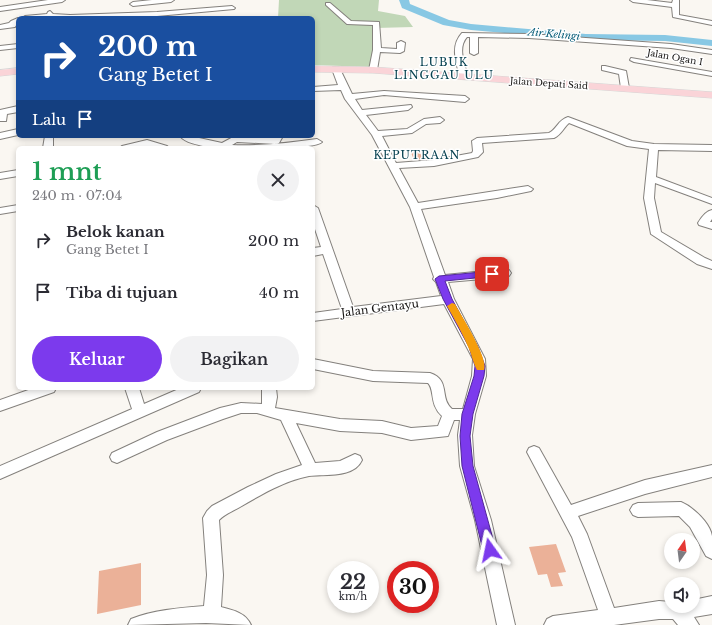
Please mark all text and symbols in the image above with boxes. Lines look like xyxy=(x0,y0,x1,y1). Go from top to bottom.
water label: Air Kelingi xyxy=(526,25,581,43)
text: 200 m xyxy=(98,29,197,64)
icon: right xyxy=(32,32,84,84)
street label: Jalan Ogan I xyxy=(645,47,704,67)
district label: LUBUK LINGGAU ULU xyxy=(394,55,494,82)
text: Gang Betet I xyxy=(98,64,212,86)
street label: Jalan Depati Said xyxy=(509,75,588,91)
icon: arrive xyxy=(74,108,96,130)
text: Lalu xyxy=(32,110,66,129)
district label: KEPUTRAAN xyxy=(374,148,461,162)
text: 1 mnt xyxy=(32,157,102,186)
button: close xyxy=(257,159,299,201)
text: 240 m · 07:04 xyxy=(32,187,122,204)
text: Belok kanan xyxy=(66,222,165,241)
icon: right xyxy=(32,229,54,251)
text: 200 m xyxy=(248,231,299,250)
text: Gang Betet I xyxy=(66,241,149,258)
pin xyxy=(475,257,509,291)
icon: arrive xyxy=(481,263,503,285)
icon: arrive xyxy=(32,281,54,303)
text: Tiba di tujuan xyxy=(66,283,178,302)
text: 40 m xyxy=(259,283,299,302)
street label: Jalan Gentayu xyxy=(338,296,420,320)
button: Keluar xyxy=(32,336,162,382)
button: Bagikan xyxy=(170,336,299,382)
position arrow xyxy=(469,529,511,571)
north arrow xyxy=(664,533,700,569)
map controls xyxy=(664,533,700,613)
speed limit sign: 30 xyxy=(387,561,439,613)
text: 22 xyxy=(340,570,366,594)
button: sound xyxy=(664,577,700,613)
text: km/h xyxy=(339,590,367,603)

